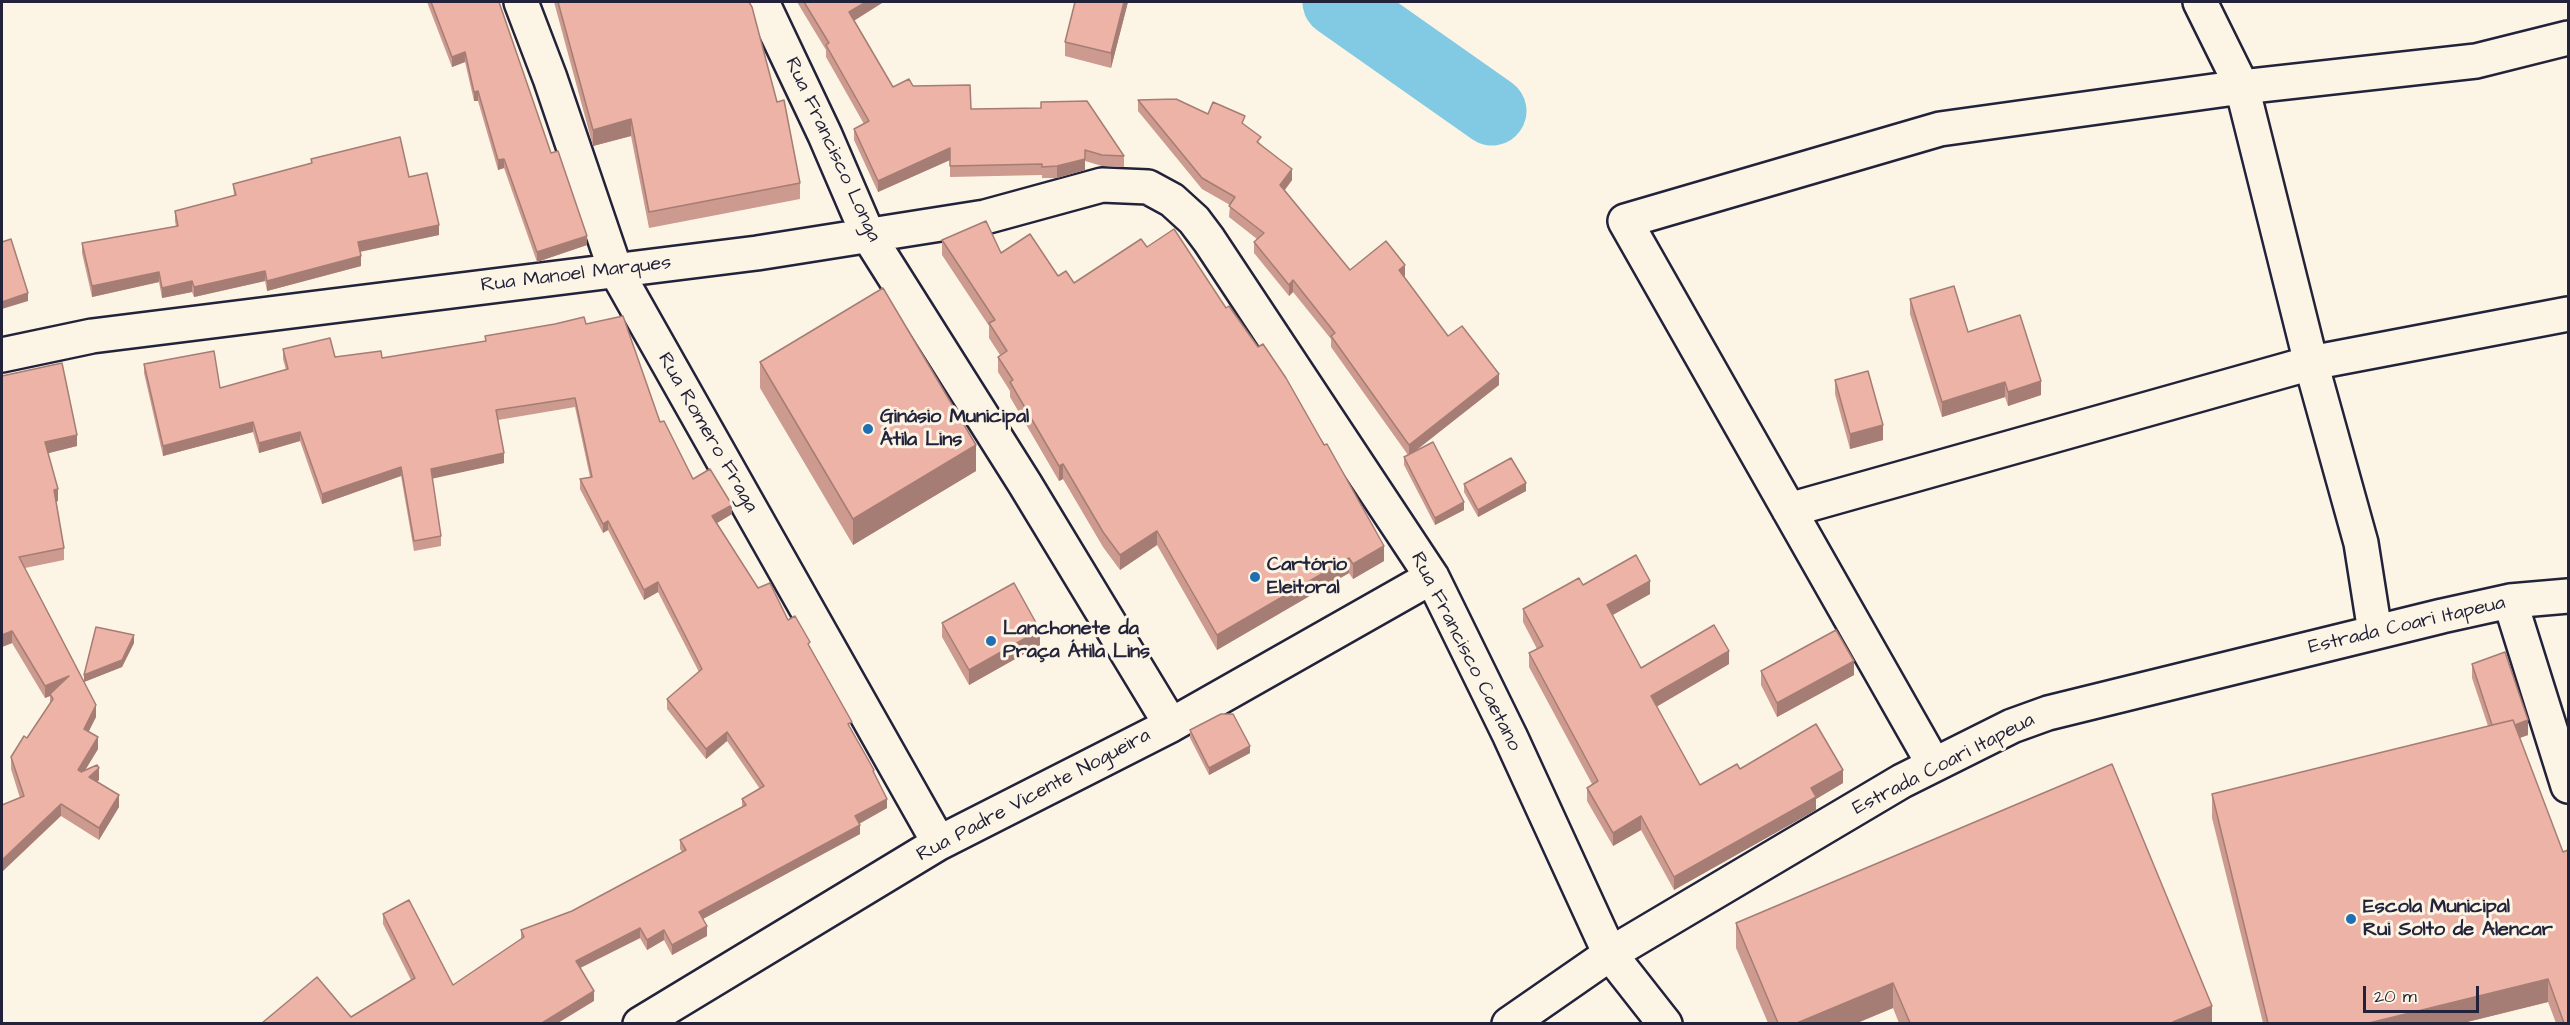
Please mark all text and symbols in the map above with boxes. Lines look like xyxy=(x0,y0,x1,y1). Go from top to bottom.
street label: Rua Francisco Longa xyxy=(779,54,885,246)
street label: Rua Manoel Marques xyxy=(479,251,673,299)
street label: Rua Romero Fraga xyxy=(652,349,762,517)
place label: Ginásio Municipal Átila Lins xyxy=(880,406,1029,453)
marker: Ginásio Municipal Átila Lins xyxy=(861,422,875,436)
street label: Rua Francisco Caetano xyxy=(1404,549,1526,755)
place label: Cartório Eleitoral xyxy=(1267,554,1347,601)
marker: Cartório Eleitoral xyxy=(1248,570,1262,584)
street label: Estrada Coari Itapeua xyxy=(2306,592,2508,660)
place label: Lanchonete da Praça Átila Lins xyxy=(1003,618,1150,665)
marker: Lanchonete da Praça Átila Lins xyxy=(984,634,998,648)
street label: Estrada Coari Itapeua xyxy=(1849,709,2039,821)
street label: Rua Padre Vicente Nogueira xyxy=(913,724,1155,868)
place label: Escola Municipal Rui Solto de Alencar xyxy=(2363,896,2553,943)
marker: Escola Municipal Rui Solto de Alencar xyxy=(2344,912,2358,926)
scale bar xyxy=(2366,974,2482,1012)
text: 20 m xyxy=(2374,984,2417,1009)

